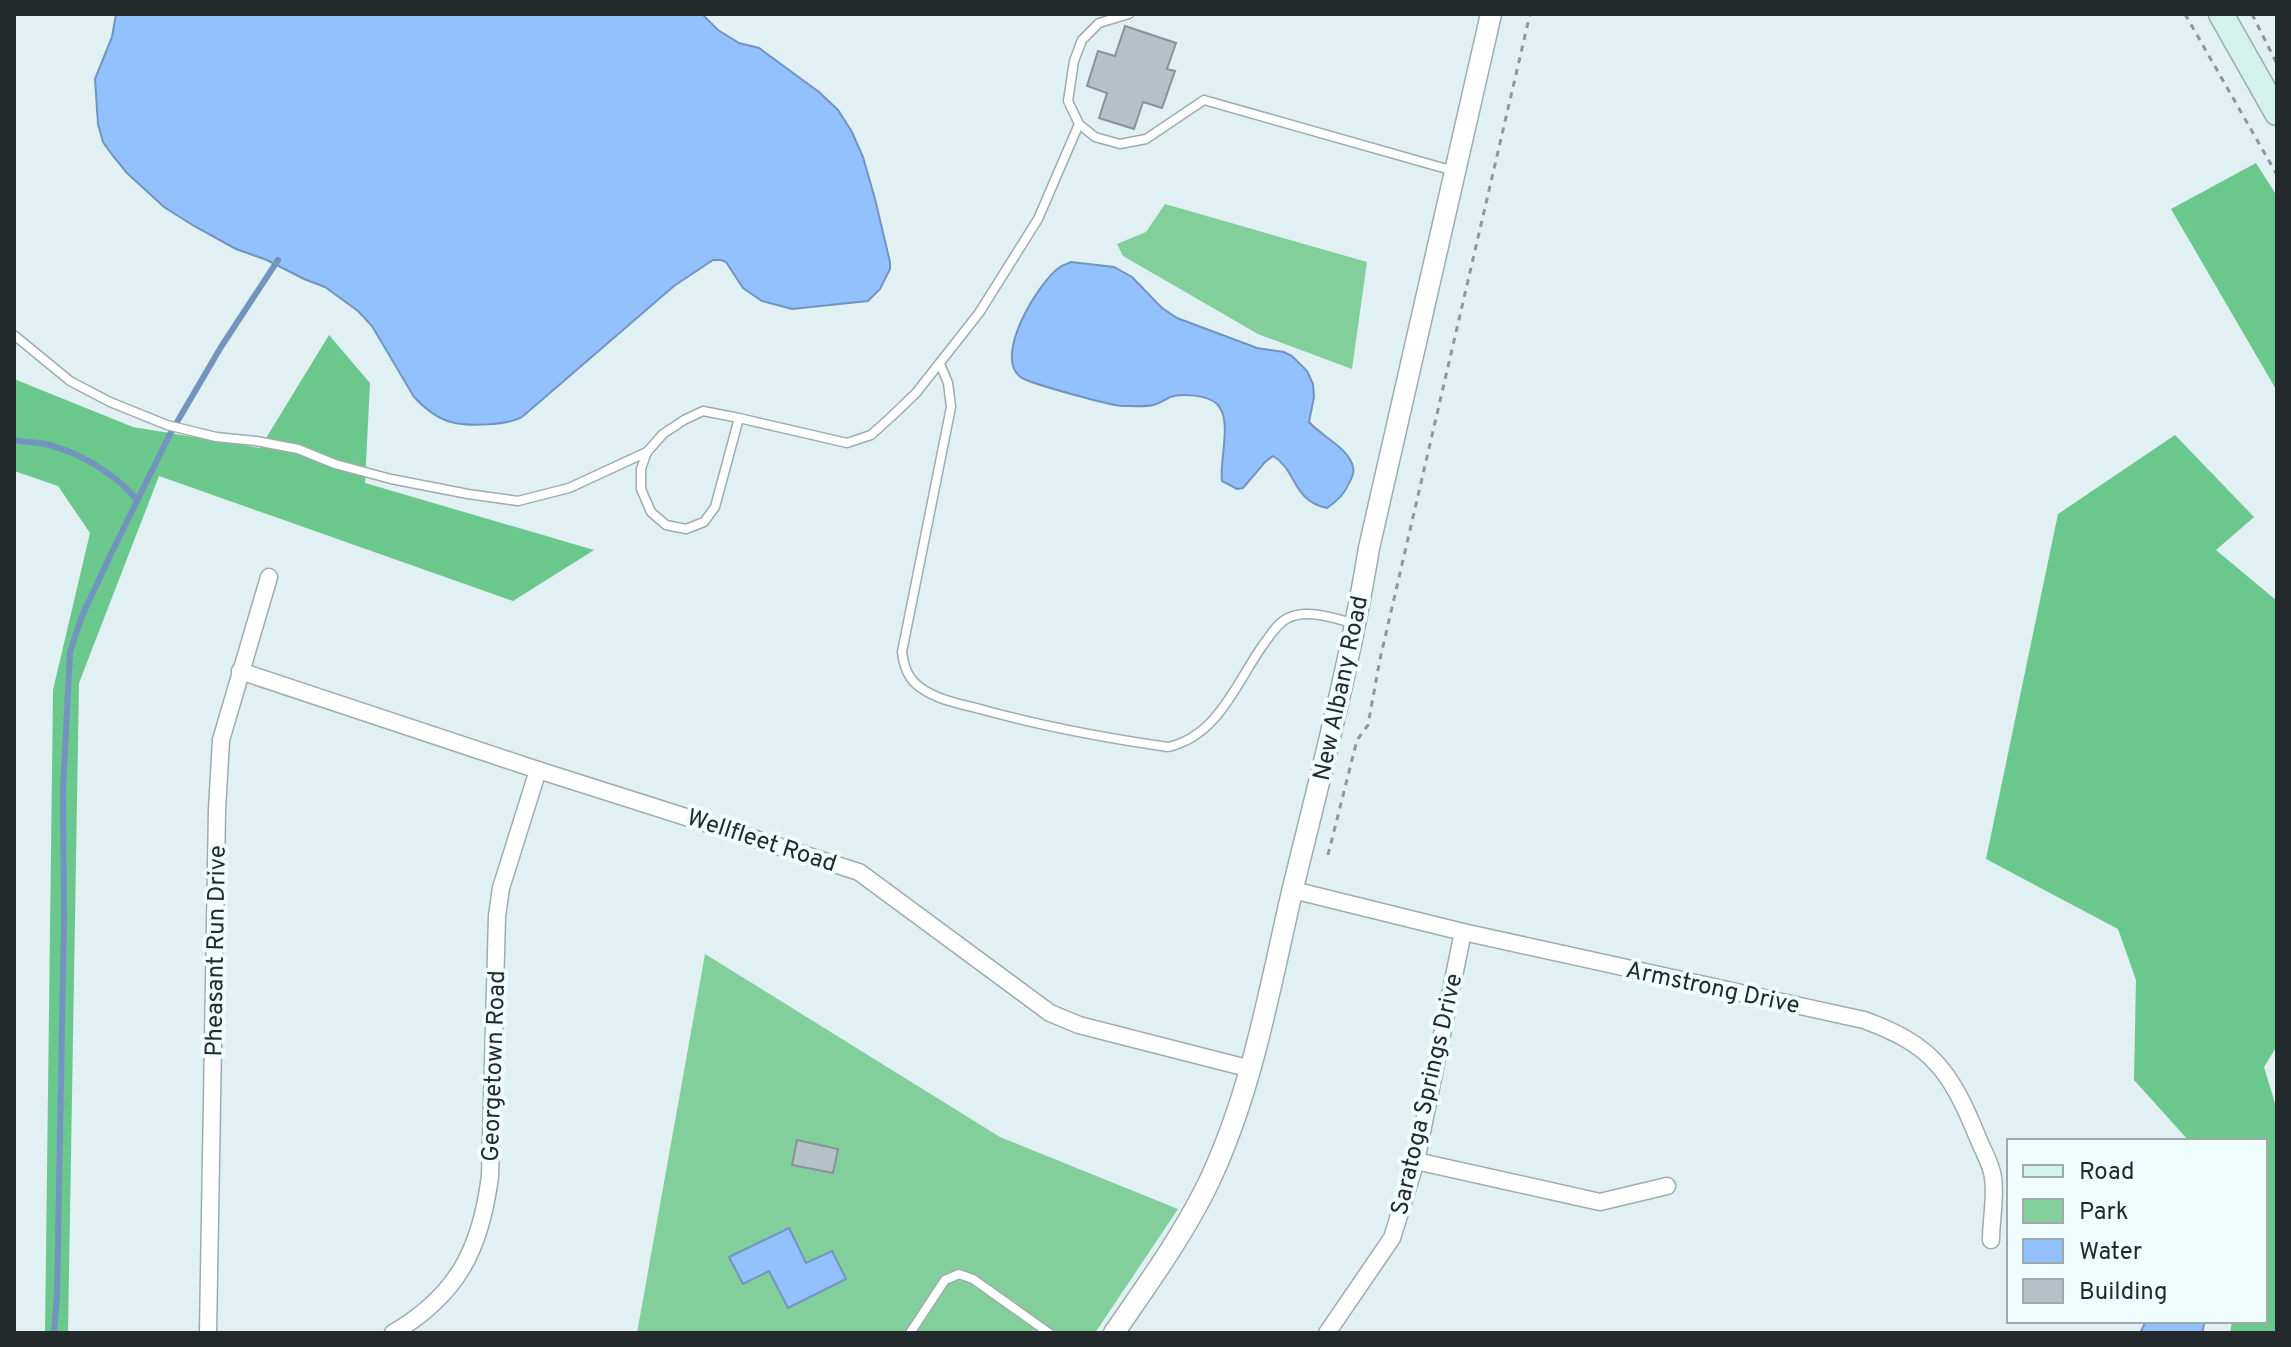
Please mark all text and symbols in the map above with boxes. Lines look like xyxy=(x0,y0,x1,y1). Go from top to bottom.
street label: New Albany Road xyxy=(1308,593,1376,784)
street label: Wellfleet Road xyxy=(683,804,840,880)
street label: Pheasant Run Drive xyxy=(200,845,234,1057)
street label: Armstrong Drive xyxy=(1623,956,1802,1022)
street label: Georgetown Road xyxy=(477,970,513,1162)
street label: Saratoga Springs Drive xyxy=(1386,971,1470,1218)
legend xyxy=(2007,1139,2267,1323)
text: Road xyxy=(2079,1158,2135,1188)
text: Park xyxy=(2079,1198,2129,1228)
text: Water xyxy=(2079,1238,2142,1268)
text: Building xyxy=(2079,1278,2168,1308)

